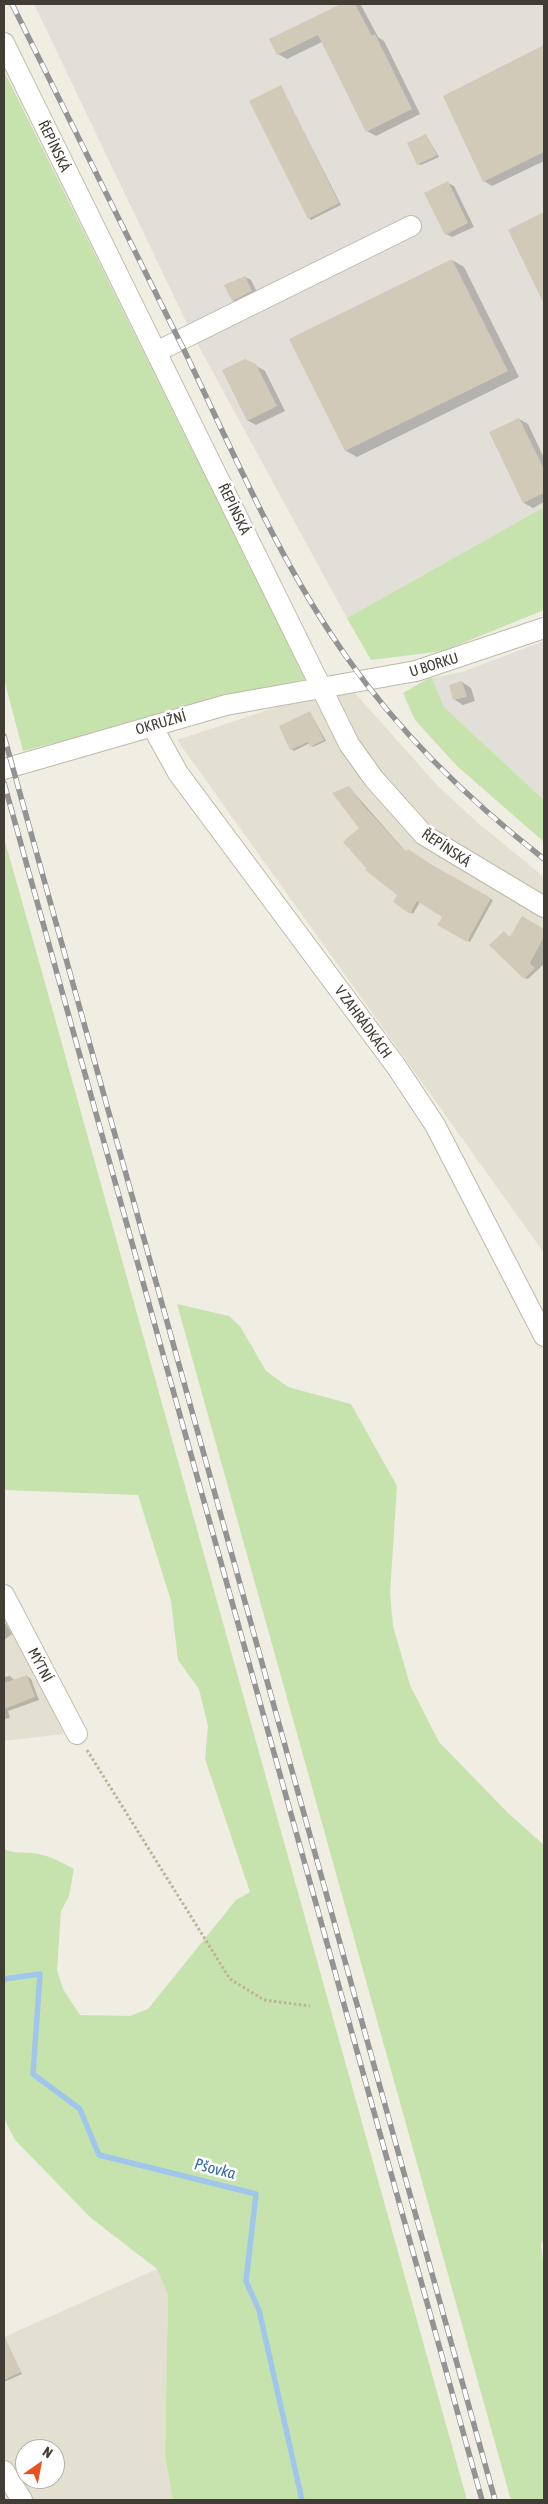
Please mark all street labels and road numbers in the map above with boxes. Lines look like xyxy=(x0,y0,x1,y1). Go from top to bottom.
street label: ŘEPÍNSKÁ xyxy=(34,117,74,175)
street label: ŘEPÍNSKÁ xyxy=(214,480,254,538)
street label: U BORKU xyxy=(407,649,461,681)
street label: OKRUŽNÍ xyxy=(134,707,188,739)
street label: ŘEPÍNSKÁ xyxy=(418,825,474,871)
street label: V ZAHRÁDKÁCH xyxy=(331,982,395,1062)
street label: MÝTNÍ xyxy=(24,1645,56,1685)

